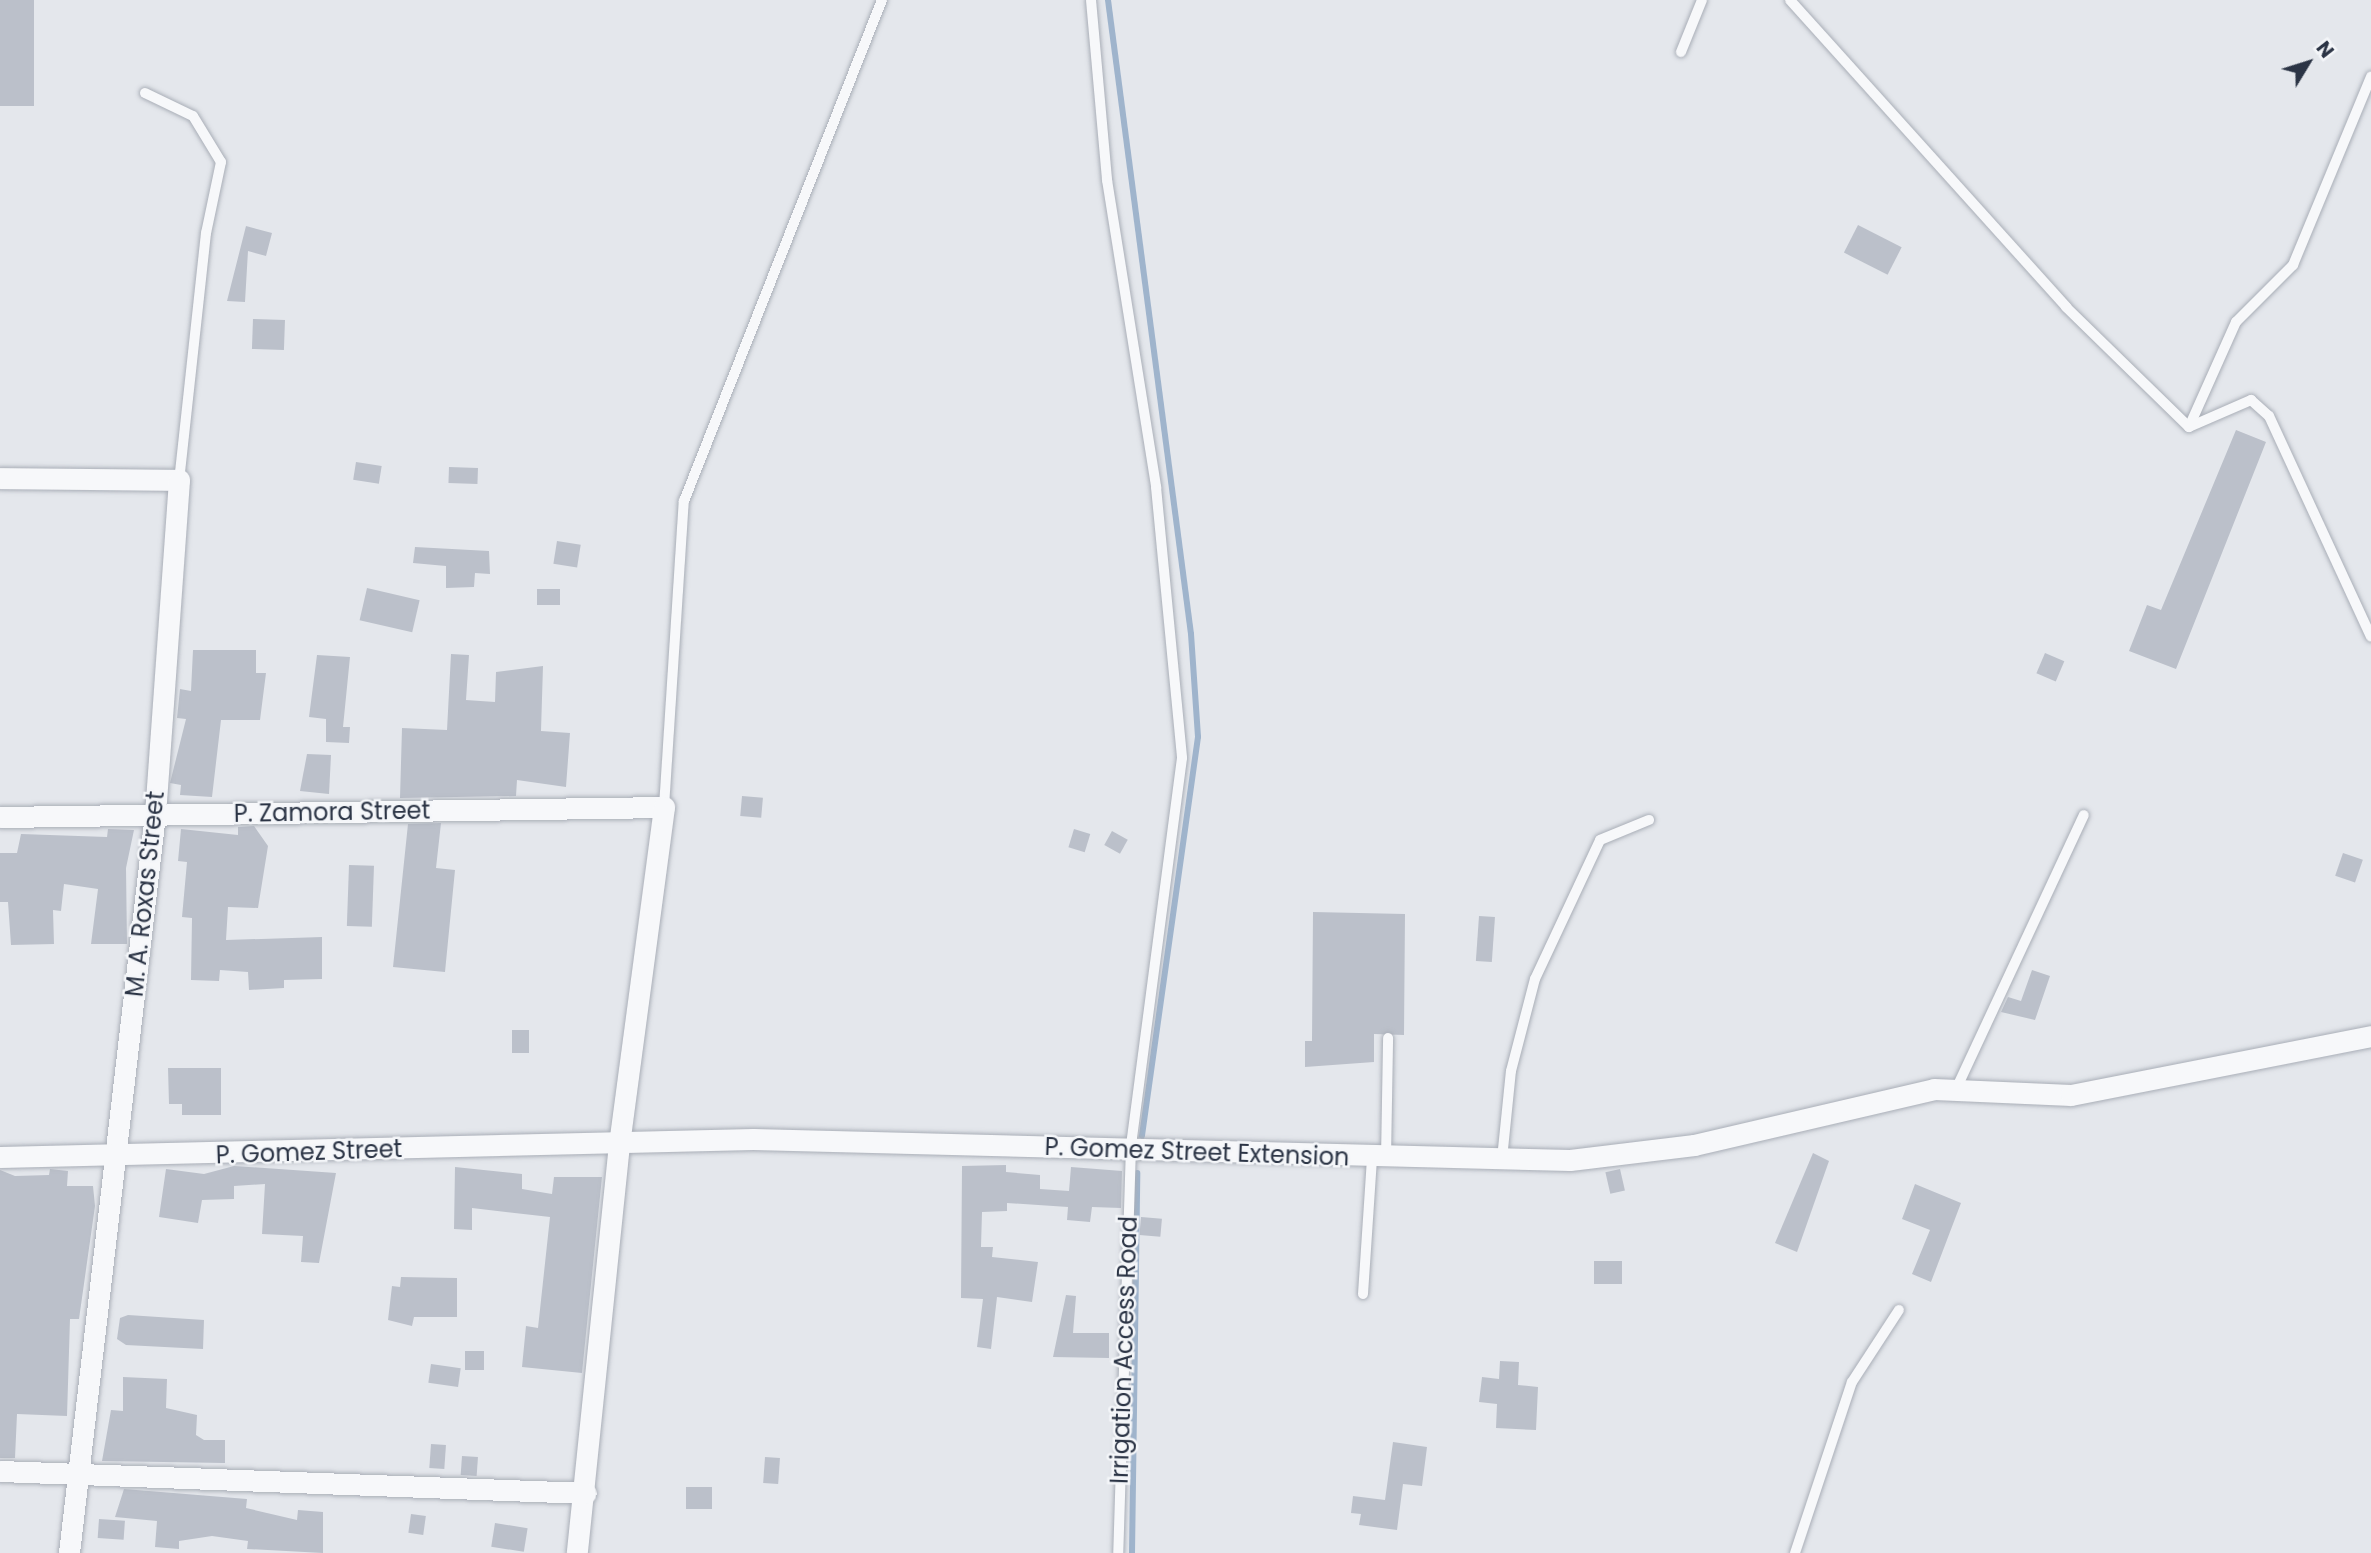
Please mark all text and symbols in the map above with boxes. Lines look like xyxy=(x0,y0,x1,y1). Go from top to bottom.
north arrow xyxy=(2273,28,2343,98)
text: N xyxy=(2310,36,2340,64)
street label: M. A. Roxas Street xyxy=(120,790,170,998)
street label: P. Zamora Street xyxy=(234,796,430,828)
street label: P. Gomez Street Extension xyxy=(1044,1132,1350,1172)
street label: P. Gomez Street xyxy=(215,1134,403,1170)
street label: Irrigation Access Road xyxy=(1105,1216,1143,1484)

